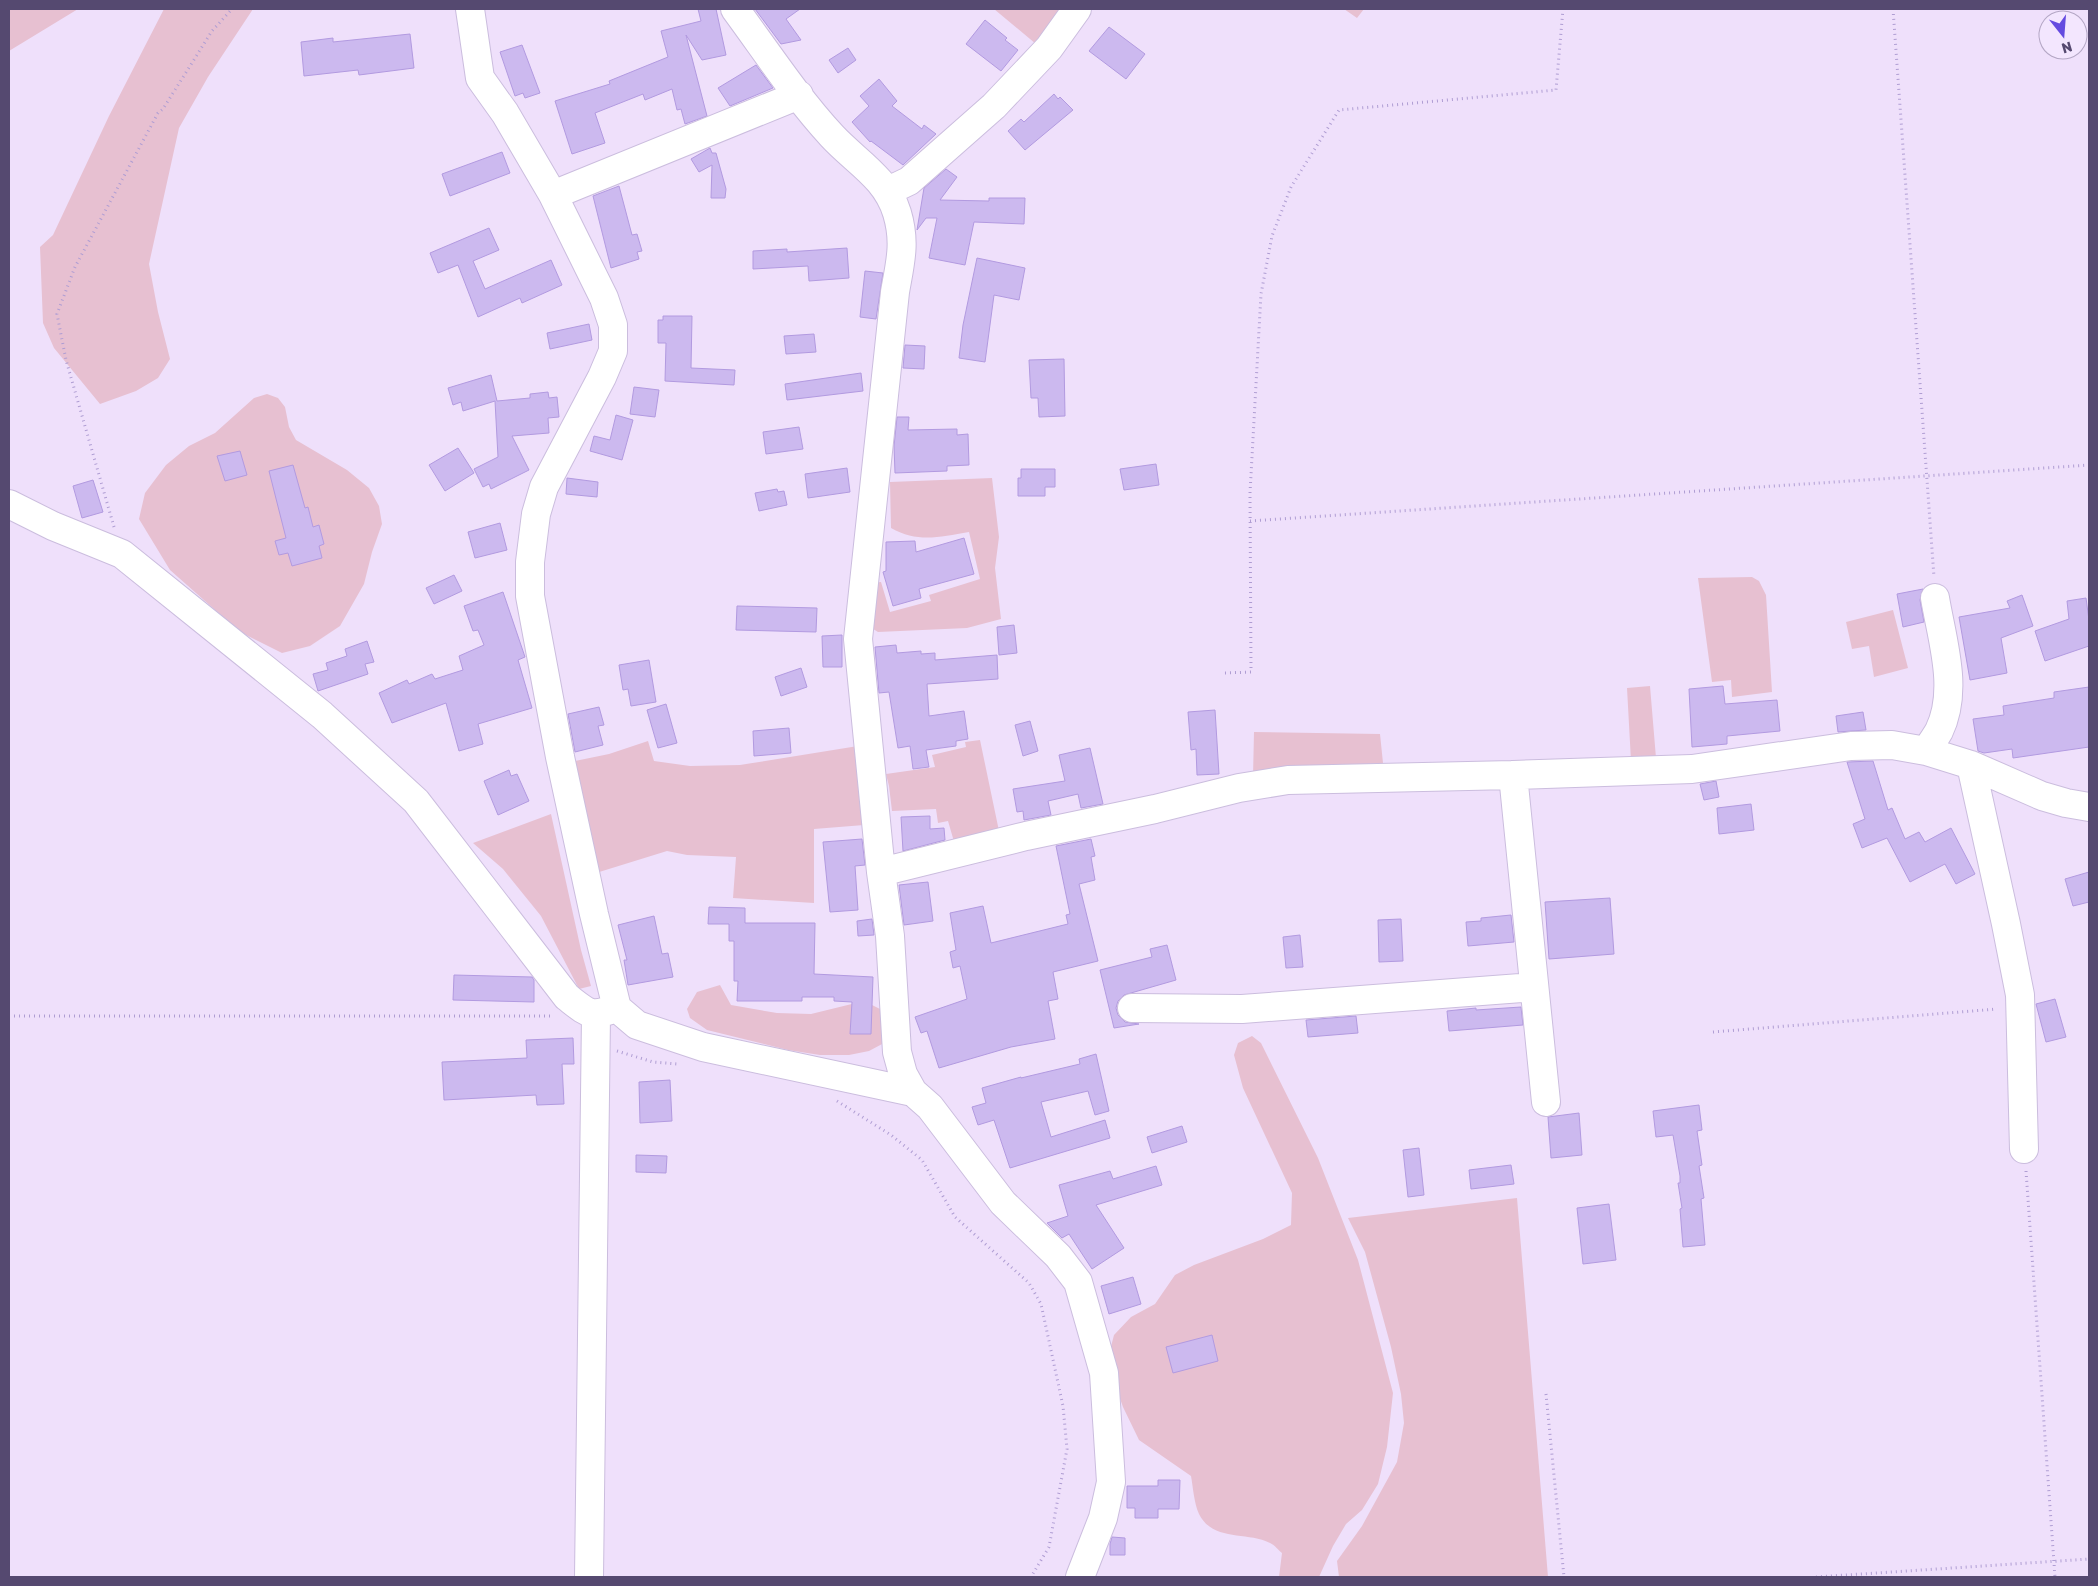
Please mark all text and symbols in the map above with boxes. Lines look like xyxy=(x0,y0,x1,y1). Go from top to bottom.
north arrow xyxy=(2038,10,2088,60)
text: N xyxy=(2059,37,2074,57)

